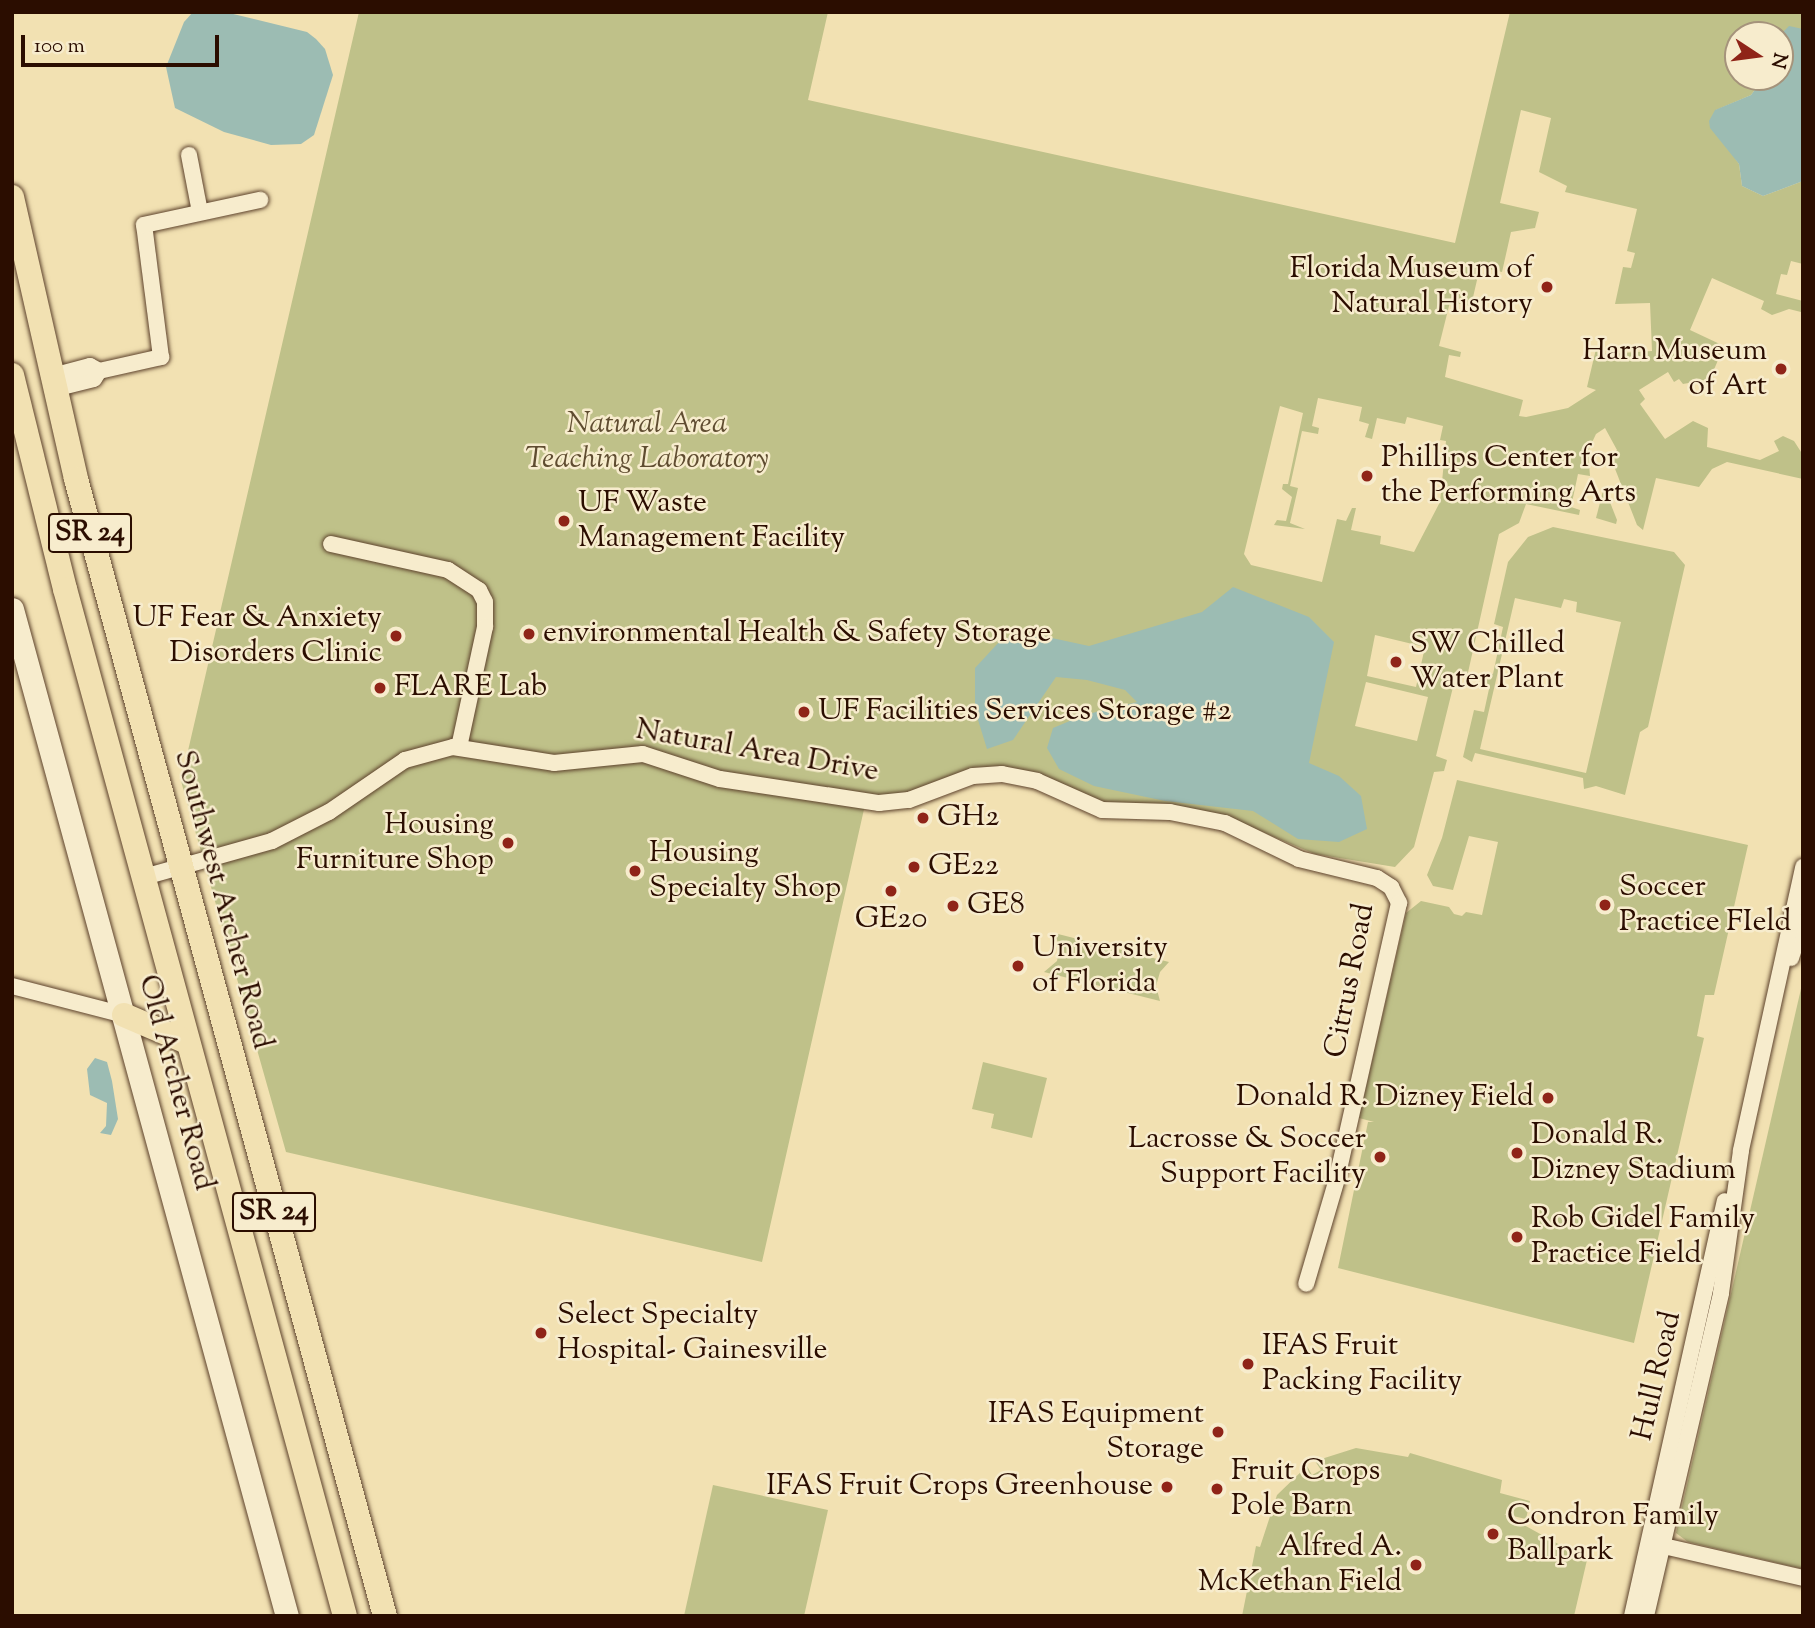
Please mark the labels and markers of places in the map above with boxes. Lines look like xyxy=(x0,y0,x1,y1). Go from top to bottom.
place label: Florida Museum of Natural History xyxy=(1290,252,1533,322)
marker: Florida Museum of Natural History xyxy=(1539,279,1555,295)
place label: Harn Museum of Art xyxy=(1582,334,1767,404)
marker: Harn Museum of Art xyxy=(1773,361,1789,377)
place label: Phillips Center for the Performing Arts xyxy=(1381,441,1636,512)
marker: Phillips Center for the Performing Arts xyxy=(1359,468,1375,484)
place label: UF Waste Management Facility xyxy=(578,486,845,556)
marker: UF Waste Management Facility xyxy=(556,513,572,529)
place label: UF Fear & Anxiety Disorders Clinic xyxy=(133,601,382,672)
place label: environmental Health & Safety Storage xyxy=(543,616,1051,652)
marker: environmental Health & Safety Storage xyxy=(521,626,537,642)
place label: SW Chilled Water Plant xyxy=(1410,627,1565,698)
marker: UF Fear & Anxiety Disorders Clinic xyxy=(388,628,404,644)
marker: SW Chilled Water Plant xyxy=(1388,654,1404,670)
place label: FLARE Lab xyxy=(394,670,547,706)
marker: FLARE Lab xyxy=(372,680,388,696)
place label: UF Facilities Services Storage #2 xyxy=(818,694,1232,730)
marker: UF Facilities Services Storage #2 xyxy=(796,704,812,720)
place label: GH2 xyxy=(937,800,999,836)
place label: Housing Furniture Shop xyxy=(296,808,494,878)
marker: GH2 xyxy=(915,810,931,826)
marker: Housing Furniture Shop xyxy=(500,835,516,851)
place label: Housing Specialty Shop xyxy=(649,836,841,906)
place label: GE22 xyxy=(928,849,999,885)
marker: GE22 xyxy=(906,859,922,875)
marker: Housing Specialty Shop xyxy=(627,863,643,879)
place label: Soccer Practice FIeld xyxy=(1619,870,1791,940)
marker: GE20 xyxy=(883,883,899,899)
place label: GE8 xyxy=(967,888,1025,924)
marker: Soccer Practice FIeld xyxy=(1597,897,1613,913)
marker: GE8 xyxy=(945,898,961,914)
place label: GE20 xyxy=(855,902,927,938)
place label: University of Florida xyxy=(1032,931,1168,1002)
marker: University of Florida xyxy=(1010,958,1026,974)
place label: Donald R. Dizney Field xyxy=(1236,1080,1534,1116)
marker: Donald R. Dizney Field xyxy=(1540,1090,1556,1106)
place label: Donald R. Dizney Stadium xyxy=(1531,1118,1736,1188)
place label: Lacrosse & Soccer Support Facility xyxy=(1128,1122,1366,1192)
marker: Donald R. Dizney Stadium xyxy=(1509,1145,1525,1161)
marker: Lacrosse & Soccer Support Facility xyxy=(1372,1149,1388,1165)
place label: Rob Gidel Family Practice Field xyxy=(1531,1202,1755,1272)
marker: Rob Gidel Family Practice Field xyxy=(1509,1229,1525,1245)
place label: Select Specialty Hospital- Gainesville xyxy=(557,1298,827,1368)
marker: Select Specialty Hospital- Gainesville xyxy=(531,1323,551,1343)
place label: IFAS Fruit Packing Facility xyxy=(1262,1329,1462,1400)
marker: IFAS Fruit Packing Facility xyxy=(1240,1356,1256,1372)
place label: IFAS Equipment Storage xyxy=(988,1397,1204,1468)
marker: IFAS Equipment Storage xyxy=(1210,1424,1226,1440)
place label: Fruit Crops Pole Barn xyxy=(1231,1454,1380,1524)
place label: IFAS Fruit Crops Greenhouse xyxy=(766,1469,1153,1505)
marker: IFAS Fruit Crops Greenhouse xyxy=(1159,1479,1175,1495)
marker: Fruit Crops Pole Barn xyxy=(1209,1481,1225,1497)
place label: Condron Family Ballpark xyxy=(1507,1499,1719,1570)
marker: Condron Family Ballpark xyxy=(1485,1526,1501,1542)
place label: Alfred A. McKethan Field xyxy=(1198,1530,1402,1600)
marker: Alfred A. McKethan Field xyxy=(1408,1557,1424,1573)

